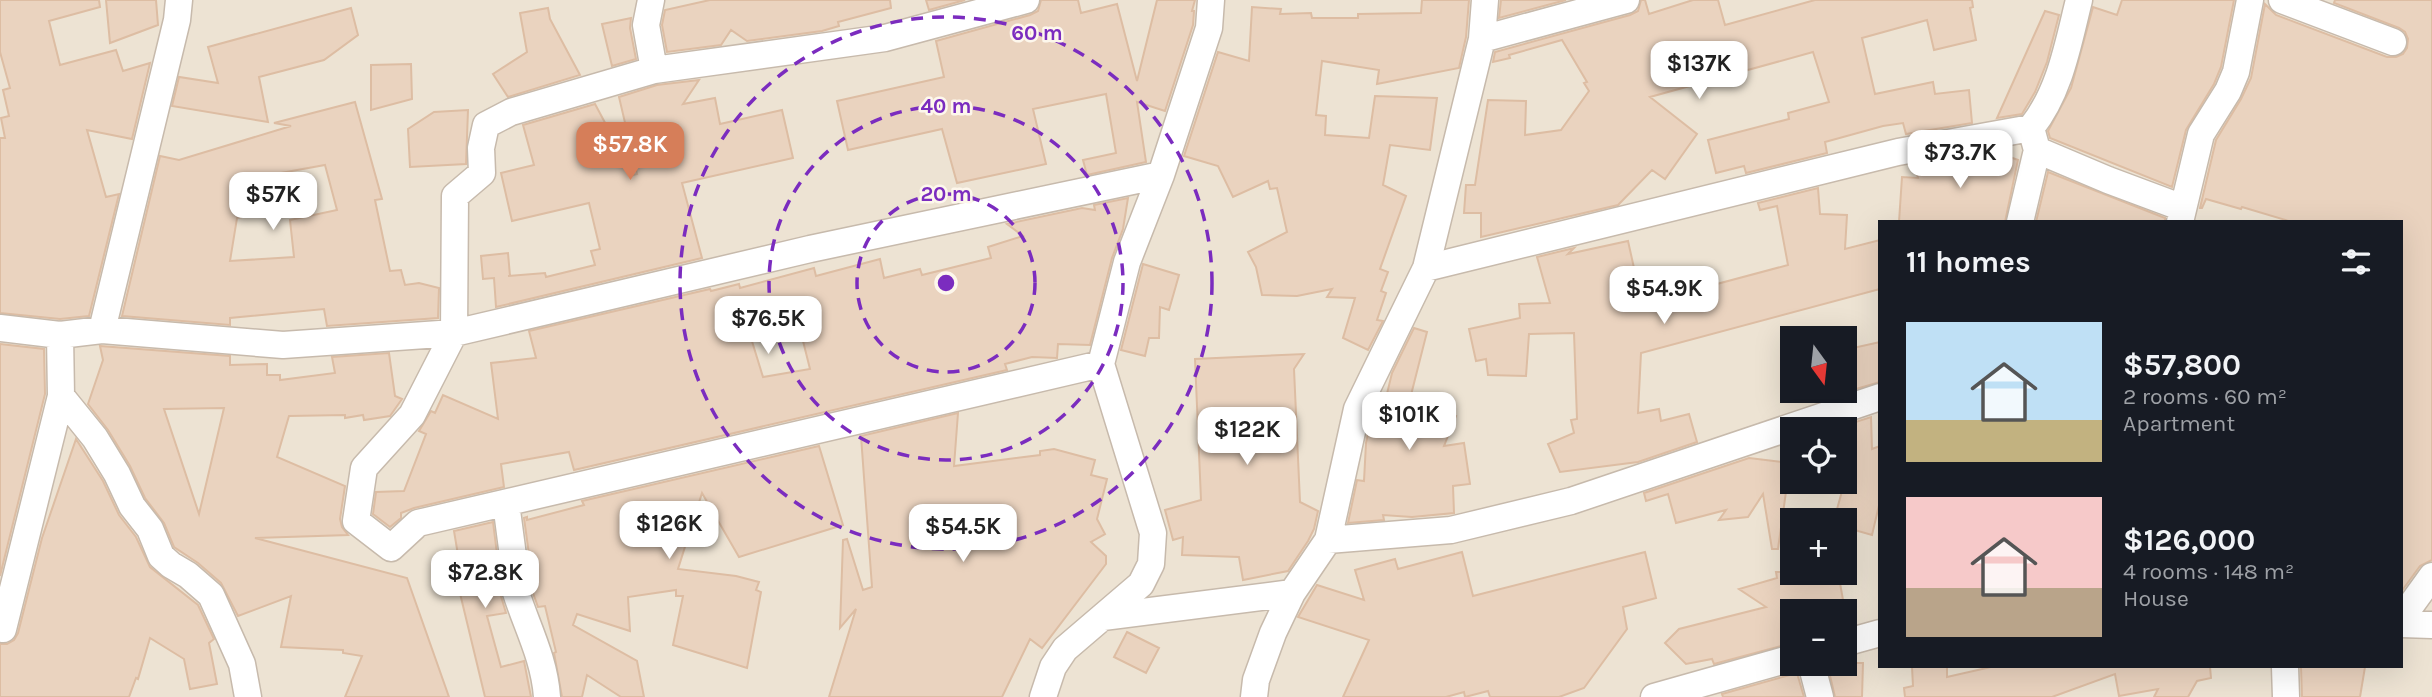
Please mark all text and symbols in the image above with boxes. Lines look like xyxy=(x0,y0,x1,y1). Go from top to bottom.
text: 60 m xyxy=(1011,21,1063,45)
pin: $137K xyxy=(1650,42,1748,101)
text: $137K xyxy=(1667,50,1731,77)
text: 40 m xyxy=(920,94,972,118)
pin: $57.8K xyxy=(573,122,687,182)
pin: $73.7K xyxy=(1903,130,2017,190)
text: $57.8K xyxy=(592,131,668,158)
text: $73.7K xyxy=(1923,139,1997,166)
pin: $57K xyxy=(232,173,314,232)
text: $57K xyxy=(245,181,301,208)
text: 20 m xyxy=(920,182,972,206)
icon: filters xyxy=(2337,243,2375,281)
text: 11 homes xyxy=(1906,244,2031,280)
pin: $54.9K xyxy=(1607,266,1721,326)
centre of rings xyxy=(934,271,958,295)
text: $54.9K xyxy=(1626,275,1702,302)
pin: $76.5K xyxy=(711,296,825,356)
text: $76.5K xyxy=(731,305,805,332)
north arrow xyxy=(1780,326,1857,402)
map controls xyxy=(1780,326,1857,676)
text: $57,800 xyxy=(2123,347,2241,383)
icon: home xyxy=(1962,350,2046,434)
text: 2 rooms · 60 m² xyxy=(2123,383,2287,410)
pin: $101K xyxy=(1360,392,1458,452)
text: $101K xyxy=(1378,401,1440,428)
pin: $122K xyxy=(1198,407,1296,467)
text: Apartment xyxy=(2123,410,2235,437)
text: $122K xyxy=(1214,416,1280,443)
button: locate xyxy=(1780,417,1857,494)
pin: $126K xyxy=(620,502,718,561)
pin: $54.5K xyxy=(906,504,1020,564)
button: + xyxy=(1780,508,1857,585)
text: $126K xyxy=(636,510,702,537)
text: $54.5K xyxy=(925,513,1001,540)
text: $126,000 xyxy=(2123,522,2255,558)
icon: home xyxy=(1962,525,2046,609)
pin: $72.8K xyxy=(428,550,542,610)
text: 4 rooms · 148 m² xyxy=(2123,558,2294,585)
text: $72.8K xyxy=(447,559,523,586)
text: House xyxy=(2123,585,2189,612)
button: − xyxy=(1780,599,1857,676)

